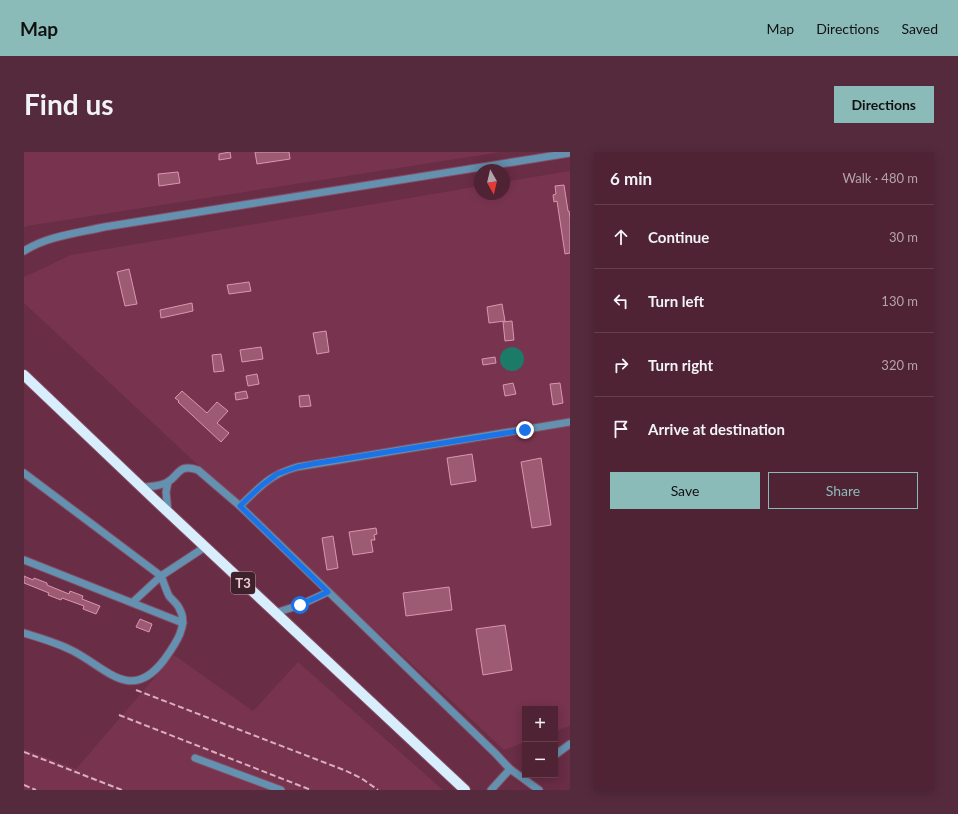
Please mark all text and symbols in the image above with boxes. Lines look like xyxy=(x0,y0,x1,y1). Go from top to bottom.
text: Map xyxy=(20,17,58,40)
text: Map xyxy=(767,20,794,37)
text: Directions xyxy=(816,20,879,37)
text: Saved xyxy=(901,20,938,37)
button: Directions xyxy=(834,86,934,123)
text: Find us xyxy=(24,87,114,121)
north arrow xyxy=(474,164,510,200)
text: 6 min xyxy=(610,168,652,189)
text: Walk · 480 m xyxy=(842,170,918,186)
icon: ahead xyxy=(610,226,632,248)
text: Continue xyxy=(648,228,709,246)
text: 30 m xyxy=(889,229,918,245)
icon: left xyxy=(610,290,632,312)
text: Turn left xyxy=(648,292,704,310)
text: 130 m xyxy=(881,293,918,309)
icon: right xyxy=(610,354,632,376)
text: Turn right xyxy=(648,356,713,374)
text: 320 m xyxy=(881,357,918,373)
icon: arrive xyxy=(610,418,632,440)
text: Arrive at destination xyxy=(648,420,785,438)
route end xyxy=(516,421,534,439)
button: Save xyxy=(610,472,760,509)
button: Share xyxy=(768,472,918,509)
road number: T3 xyxy=(231,572,255,594)
route start xyxy=(291,596,309,614)
map controls xyxy=(522,706,558,778)
button: + xyxy=(522,706,558,742)
button: − xyxy=(522,742,558,778)

